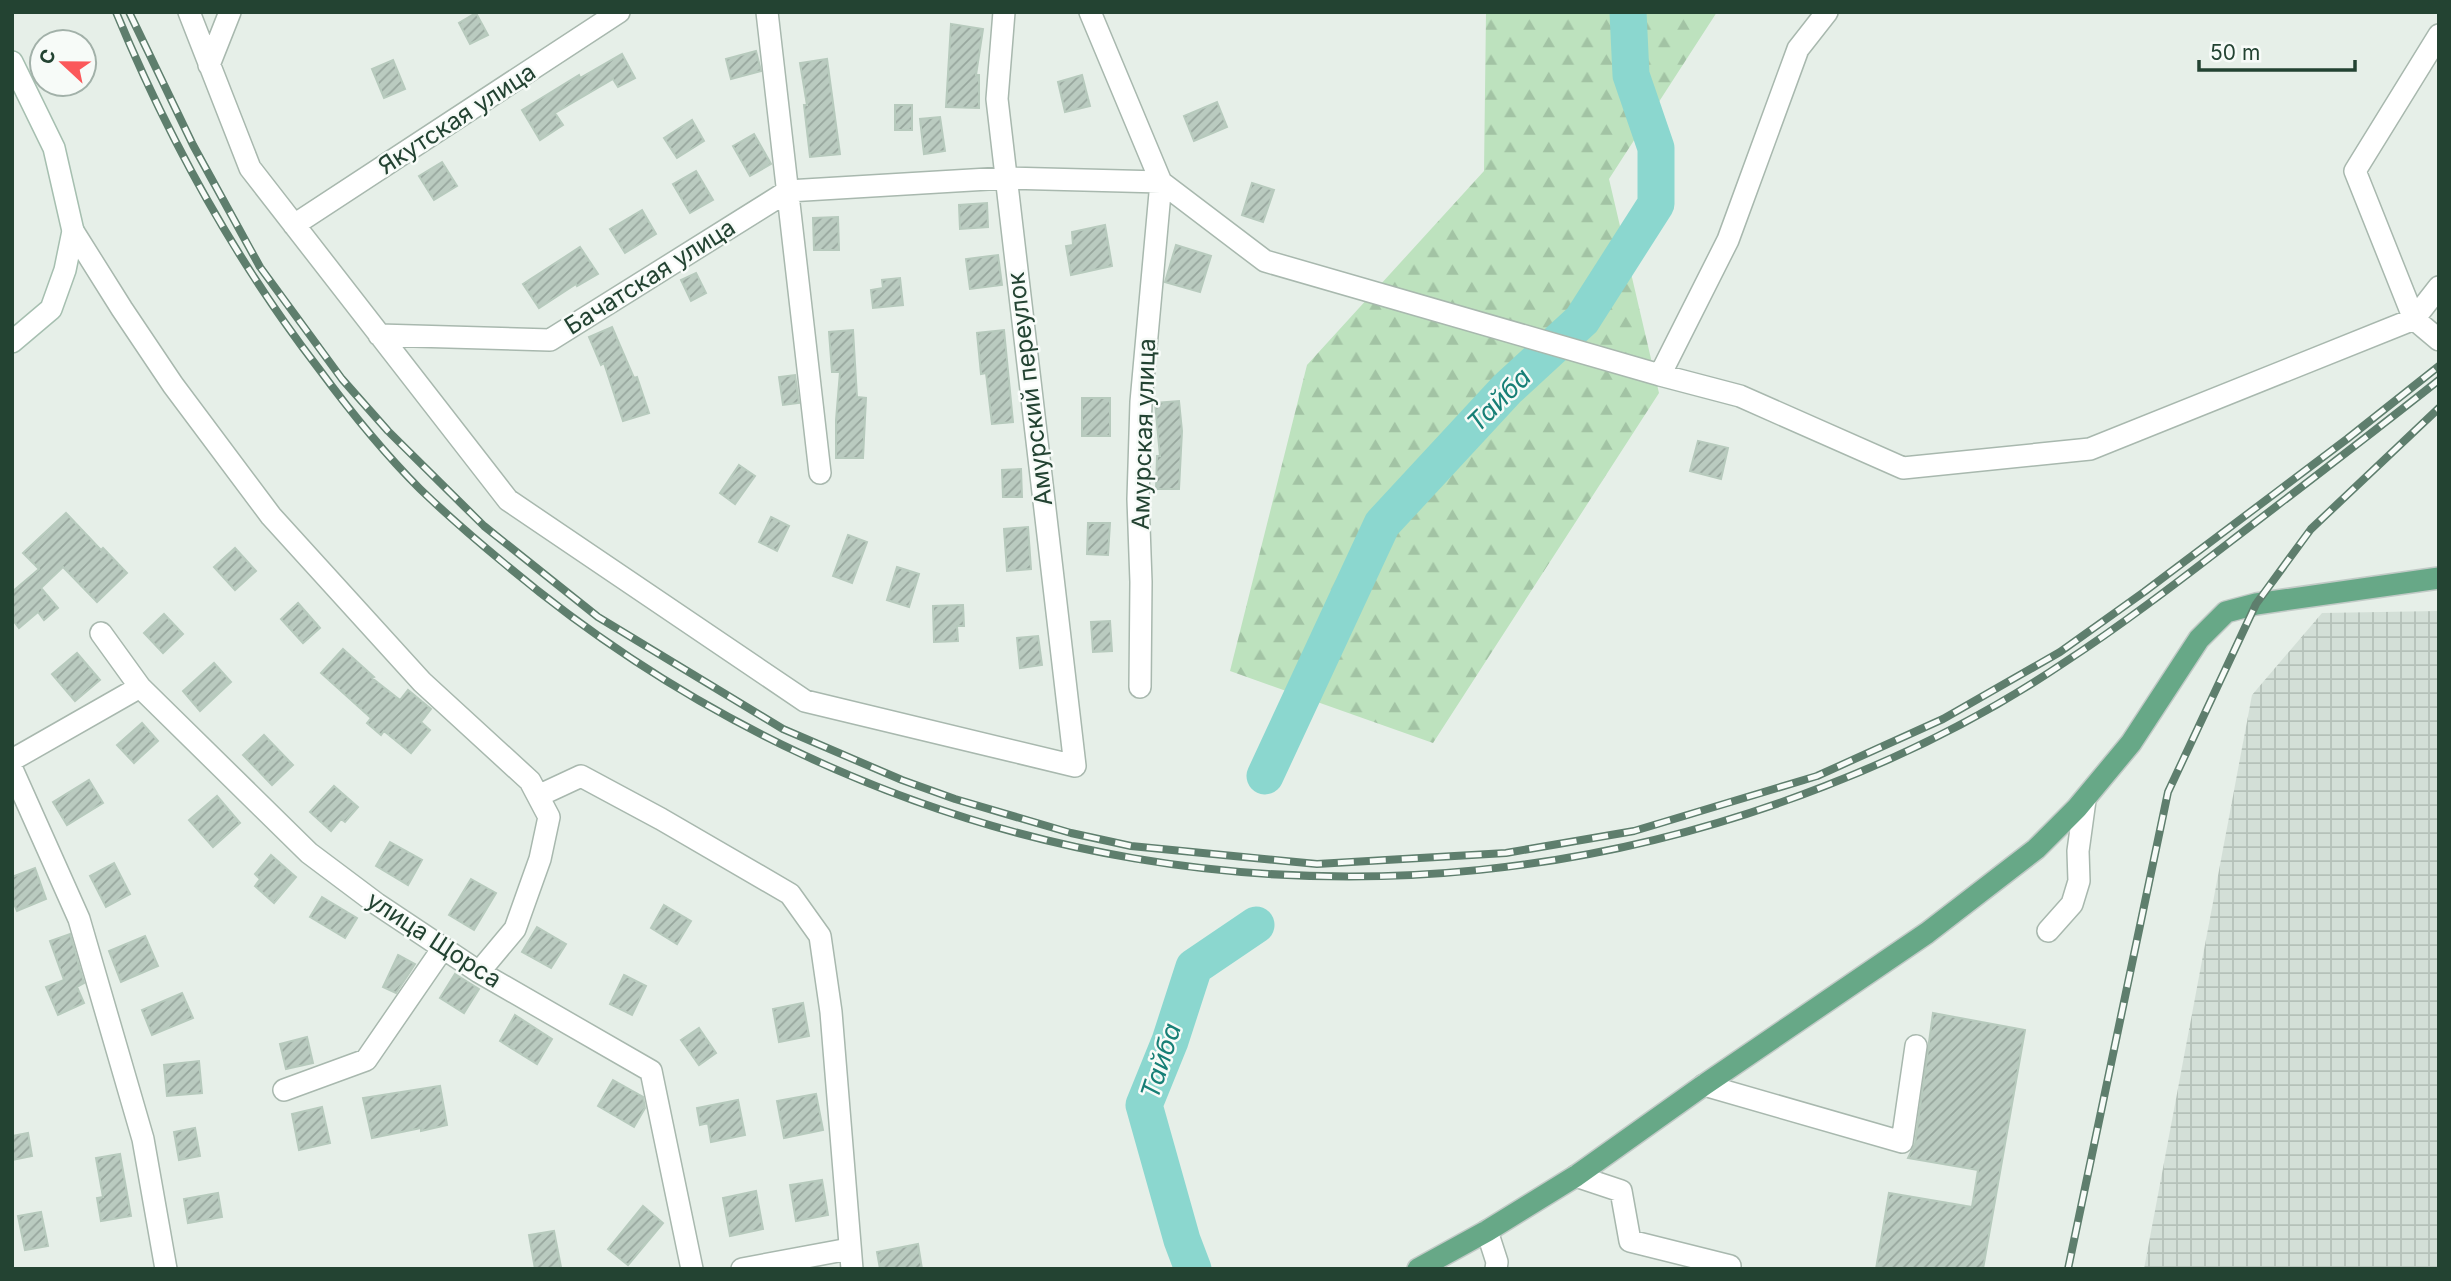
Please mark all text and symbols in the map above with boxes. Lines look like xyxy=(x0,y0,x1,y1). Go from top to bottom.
north arrow xyxy=(28,28,98,98)
scale bar xyxy=(2199,28,2355,72)
text: 50 m xyxy=(2210,40,2260,65)
text: С xyxy=(34,46,61,68)
street label: Якутская улица xyxy=(373,57,541,180)
street label: Бачатская улица xyxy=(559,212,740,341)
street label: Амурский переулок xyxy=(1001,271,1058,507)
street label: Амурская улица xyxy=(1126,338,1161,530)
water label: Тайба xyxy=(1460,361,1537,438)
street label: улица Щорса xyxy=(361,885,507,994)
water label: Тайба xyxy=(1134,1019,1187,1103)

